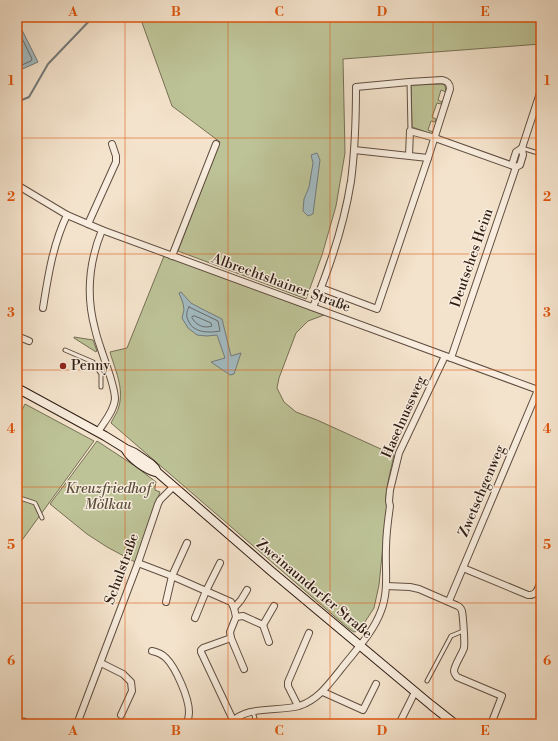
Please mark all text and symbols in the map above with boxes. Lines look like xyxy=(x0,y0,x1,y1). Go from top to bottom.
text: A xyxy=(67,4,78,20)
text: B xyxy=(171,4,181,20)
text: C xyxy=(274,4,284,20)
text: D xyxy=(377,4,387,20)
text: E xyxy=(480,4,490,20)
text: 1 xyxy=(8,73,15,89)
text: 1 xyxy=(544,73,551,89)
text: 2 xyxy=(7,189,15,205)
text: 2 xyxy=(543,189,551,205)
street label: Deutsches Heim xyxy=(447,206,497,310)
street label: Albrechtshainer Straße xyxy=(208,249,353,317)
text: 3 xyxy=(7,305,15,321)
text: 3 xyxy=(543,305,551,321)
place label: Penny xyxy=(71,357,110,375)
marker: Penny xyxy=(58,361,68,371)
street label: Haselnussweg xyxy=(378,372,430,461)
text: 4 xyxy=(7,421,16,437)
text: 4 xyxy=(543,421,552,437)
street label: Zwetschgenweg xyxy=(455,442,510,540)
park label: Kreuzfriedhof Mölkau xyxy=(65,480,154,514)
street label: Schulstraße xyxy=(101,531,143,607)
street label: Zweinaundorfer Straße xyxy=(252,535,376,643)
text: 5 xyxy=(7,537,15,553)
text: 5 xyxy=(543,537,551,553)
text: 6 xyxy=(7,653,15,669)
text: 6 xyxy=(543,653,551,669)
text: A xyxy=(67,723,78,739)
text: B xyxy=(171,723,181,739)
text: C xyxy=(274,723,284,739)
text: D xyxy=(377,723,387,739)
text: E xyxy=(480,723,490,739)

